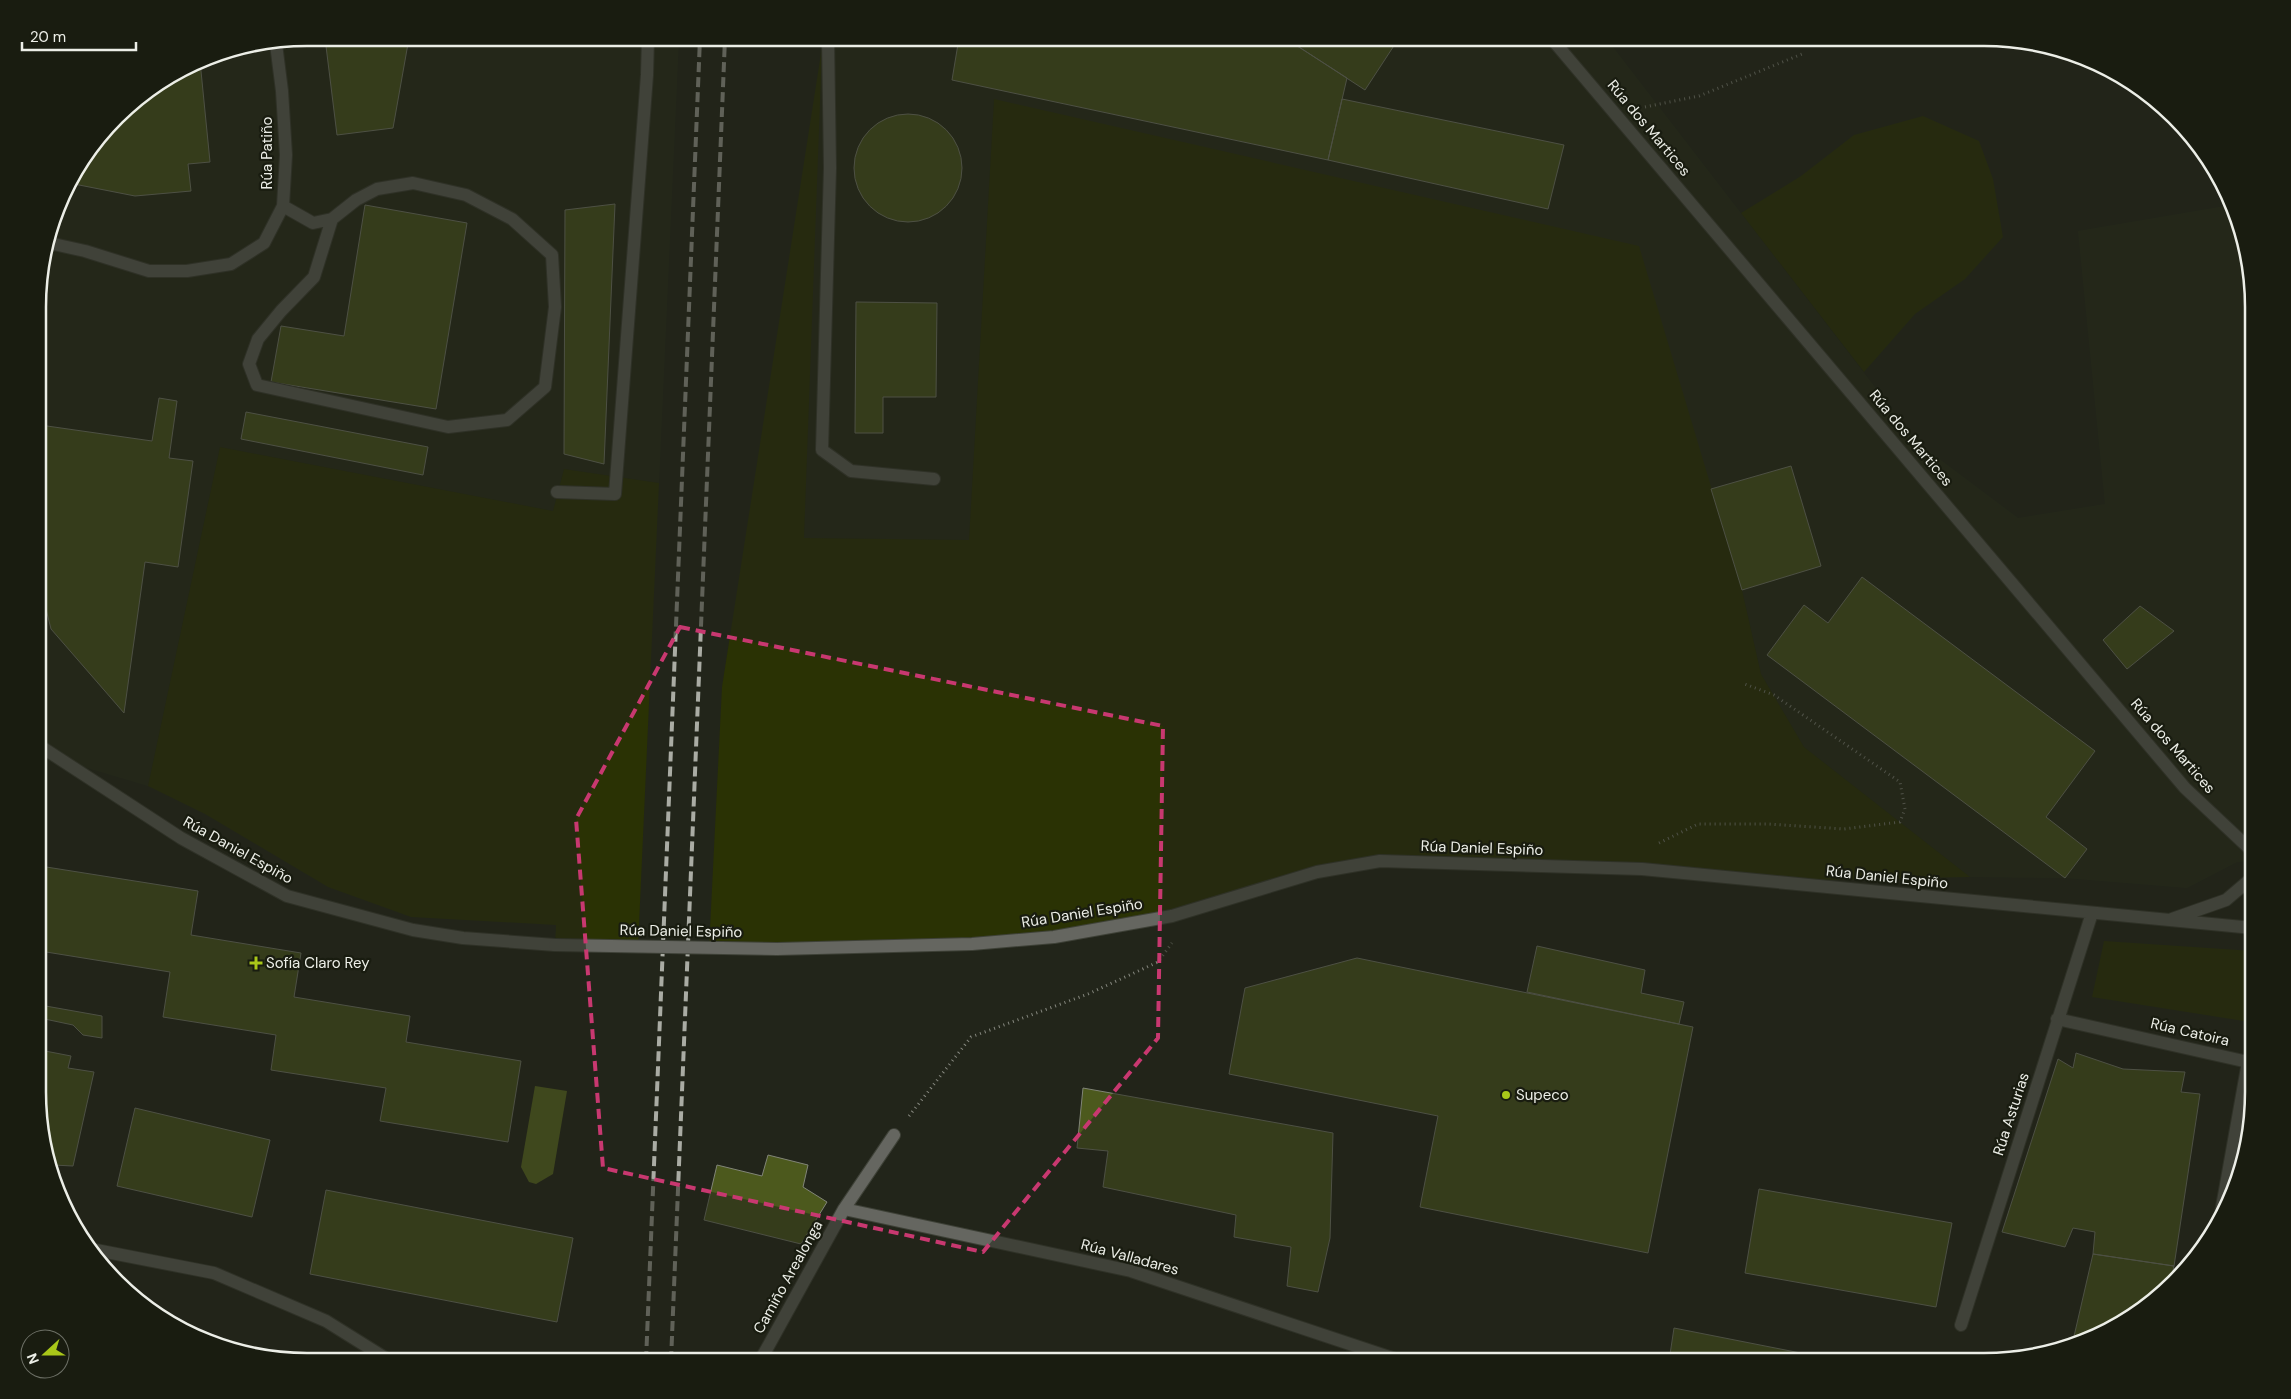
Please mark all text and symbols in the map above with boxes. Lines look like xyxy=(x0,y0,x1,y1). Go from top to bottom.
scale bar xyxy=(22,20,136,52)
text: 20 m xyxy=(30,27,66,47)
street label: Rúa dos Martices xyxy=(1603,76,1695,180)
street label: Rúa Patiño xyxy=(257,116,277,189)
street label: Rúa dos Martices xyxy=(1865,386,1957,490)
street label: Rúa dos Martices xyxy=(2126,694,2220,798)
street label: Rúa Daniel Espiño xyxy=(179,812,297,889)
street label: Rúa Daniel Espiño xyxy=(1420,836,1544,860)
street label: Rúa Daniel Espiño xyxy=(1825,861,1949,893)
street label: Rúa Daniel Espiño xyxy=(1020,894,1144,932)
street label: Rúa Daniel Espiño xyxy=(619,920,743,942)
place label: Sofía Claro Rey xyxy=(266,953,370,973)
marker: Sofía Claro Rey xyxy=(250,957,262,969)
street label: Rúa Catoira xyxy=(2149,1013,2231,1051)
street label: Rúa Asturias xyxy=(1988,1070,2034,1158)
place label: Supeco xyxy=(1516,1085,1569,1105)
marker: Supeco xyxy=(1500,1089,1512,1101)
street label: Camiño Arealonga xyxy=(749,1217,827,1337)
street label: Rúa Valladares xyxy=(1079,1234,1181,1280)
north arrow xyxy=(20,1329,70,1379)
text: N xyxy=(23,1351,43,1367)

